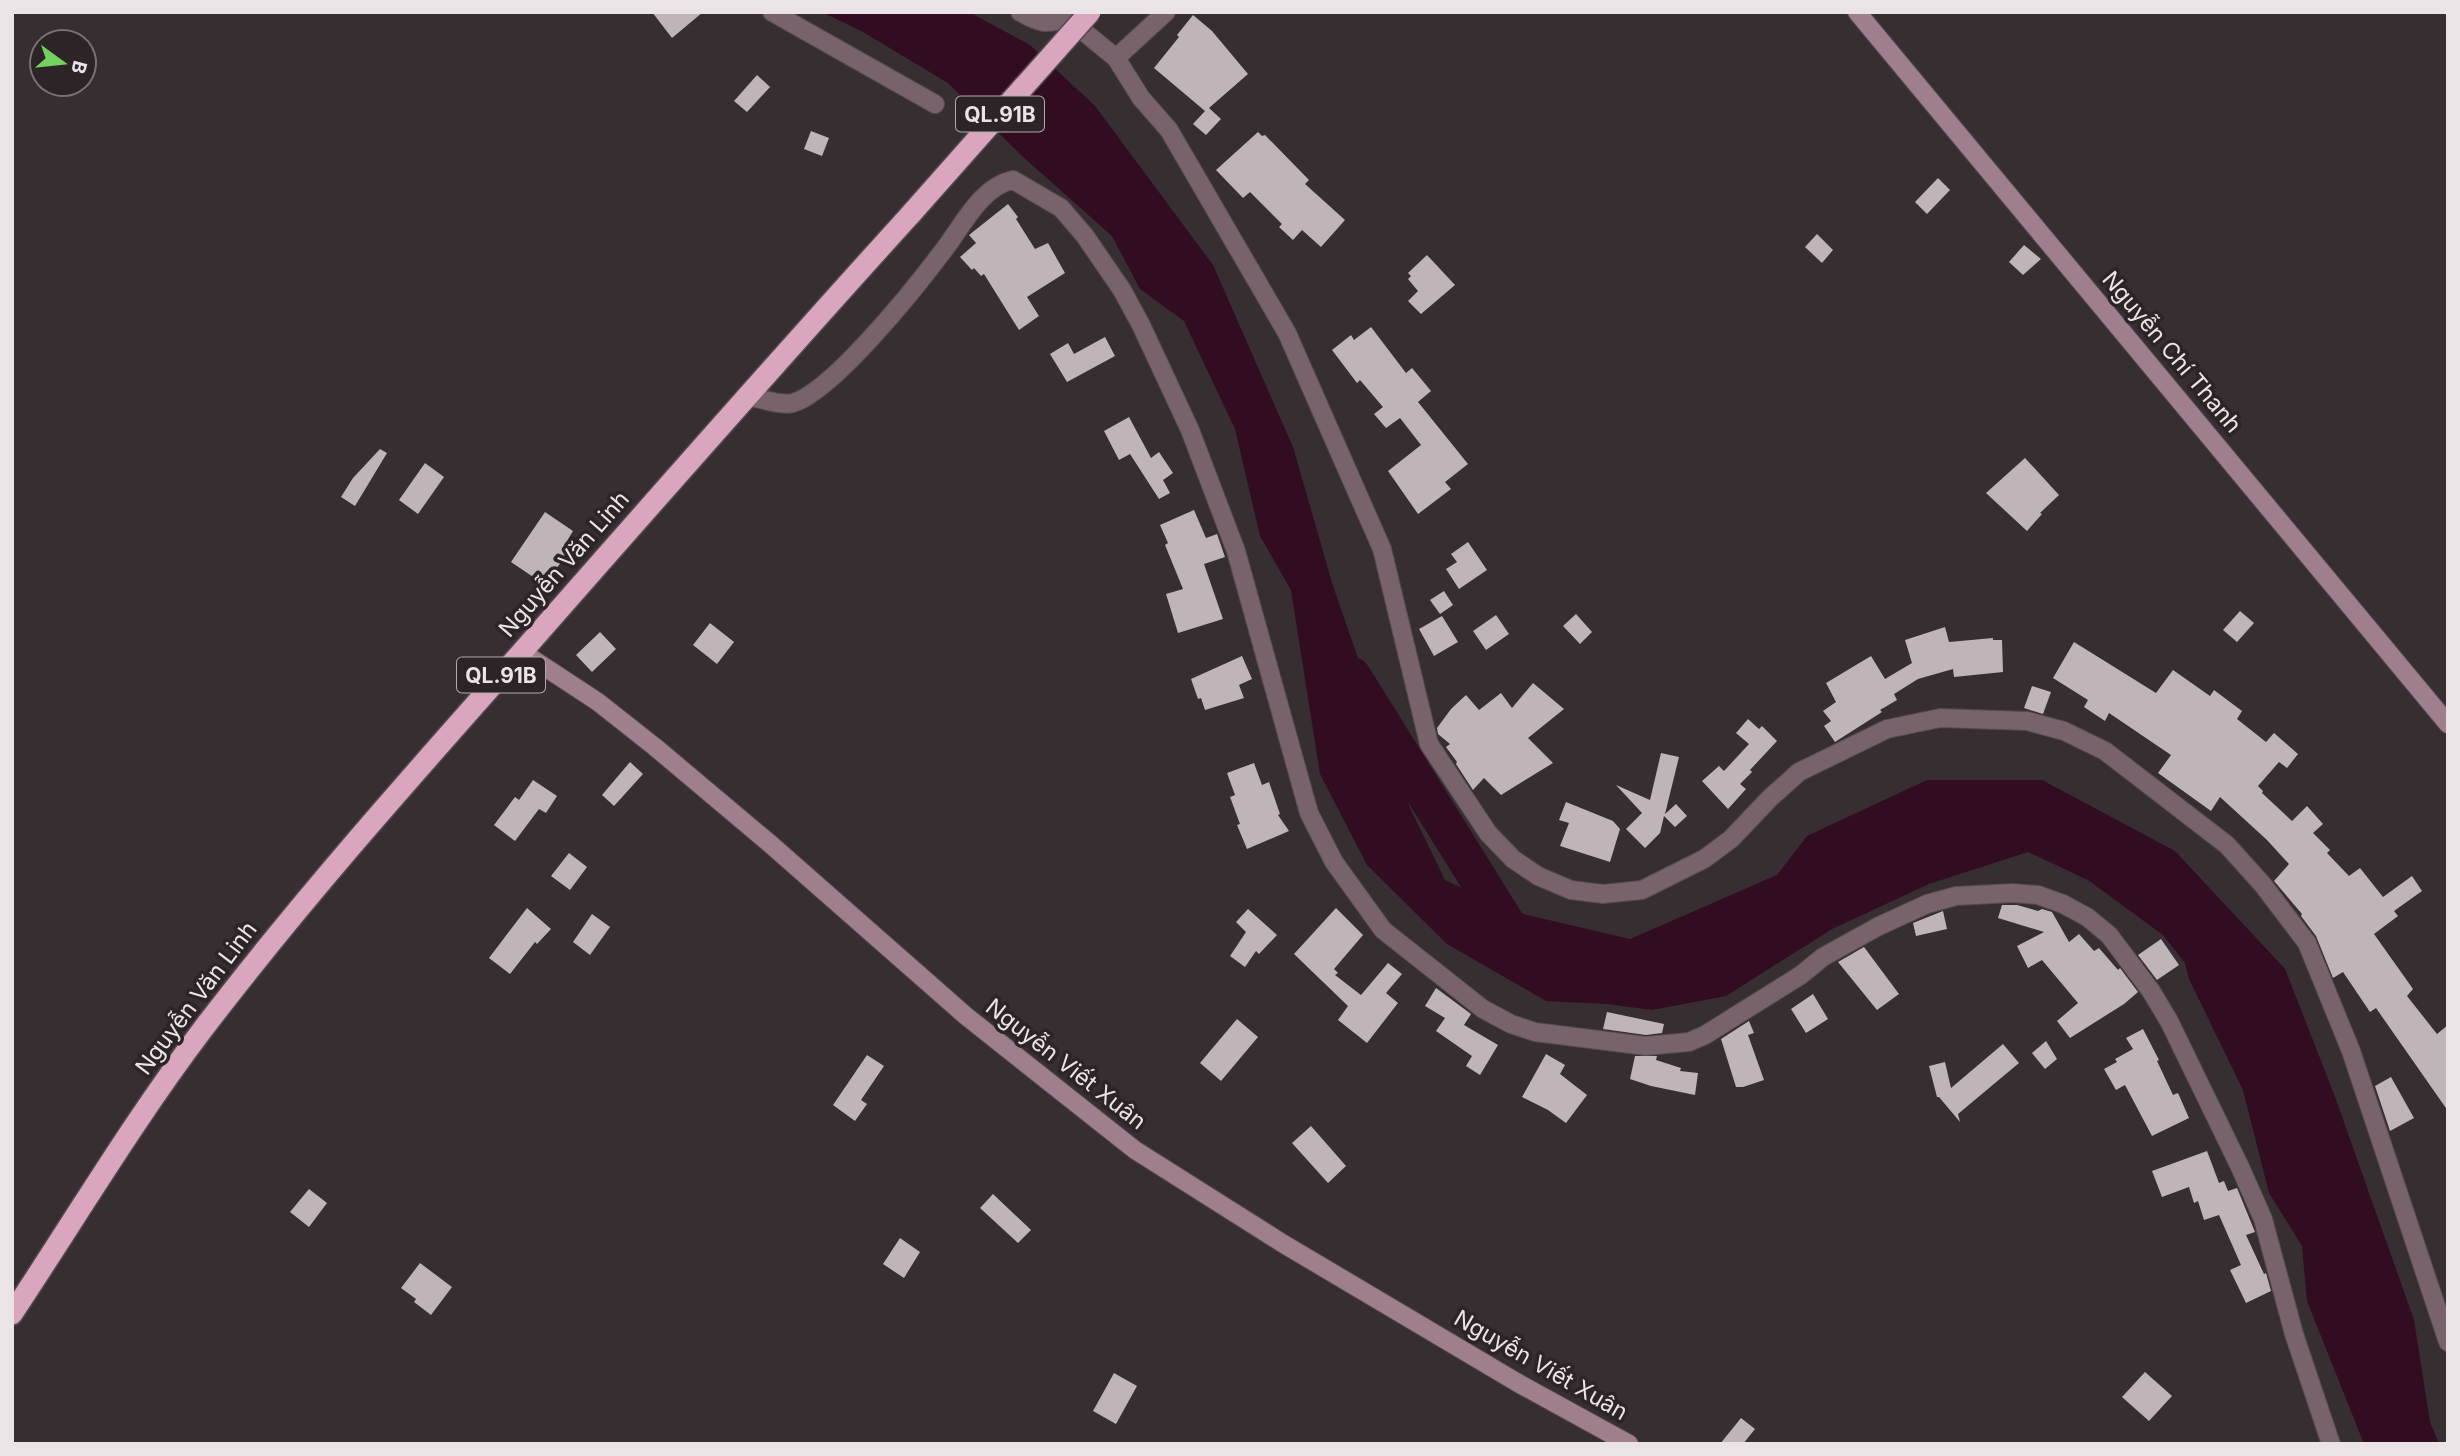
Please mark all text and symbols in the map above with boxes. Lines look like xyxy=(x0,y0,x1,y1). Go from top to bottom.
north arrow xyxy=(28,28,98,98)
text: B xyxy=(66,58,92,76)
road number: QL.91B xyxy=(956,96,1044,132)
street label: Nguyễn Chí Thanh xyxy=(2096,266,2248,438)
street label: Nguyễn Văn Linh xyxy=(493,485,635,643)
road number: QL.91B xyxy=(457,658,545,692)
street label: Nguyễn Văn Linh xyxy=(129,916,263,1080)
street label: Nguyễn Viết Xuân xyxy=(980,993,1152,1135)
street label: Nguyễn Viết Xuân xyxy=(1449,1304,1633,1426)

